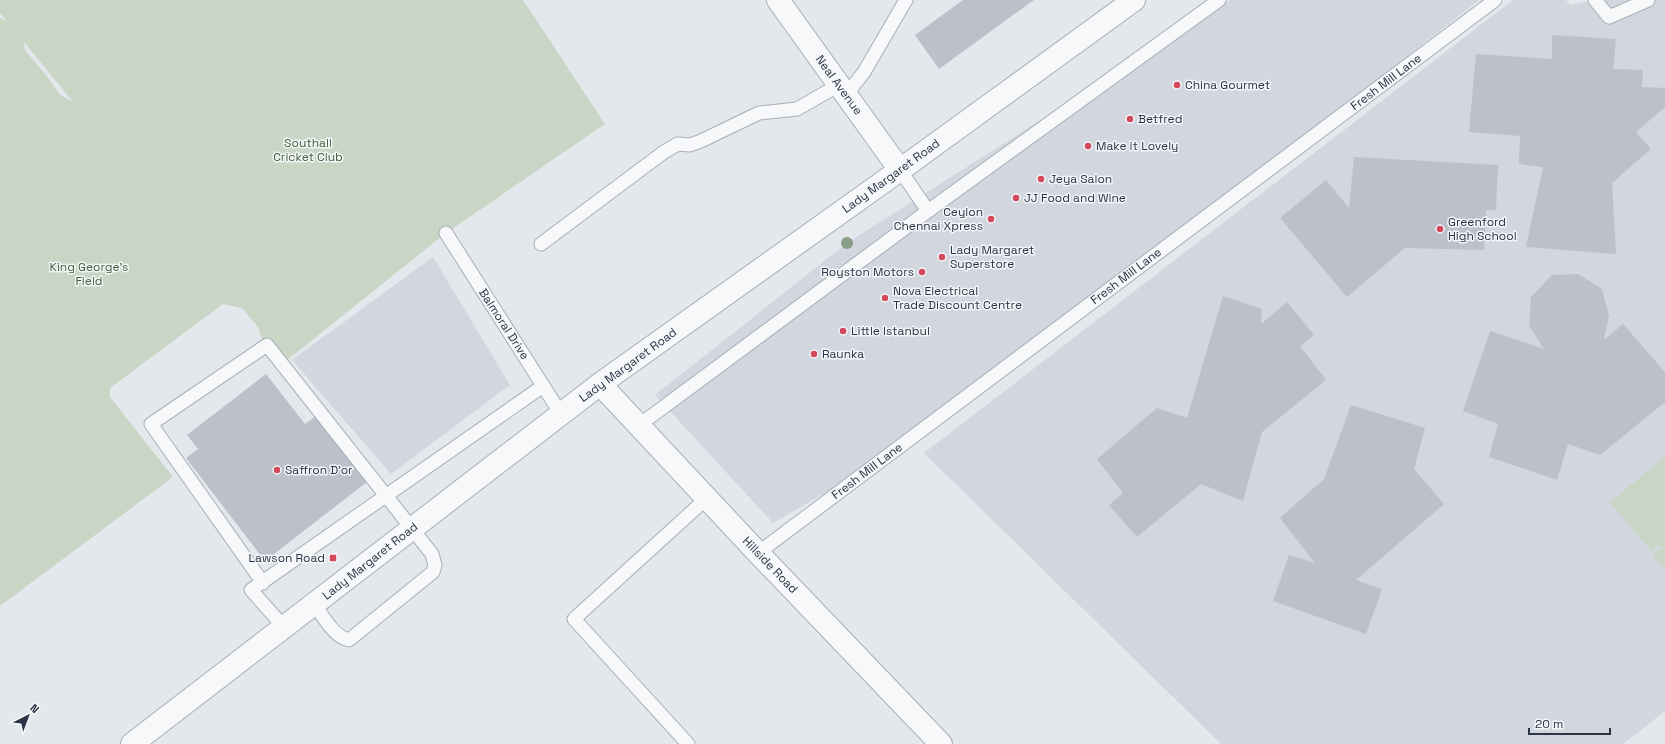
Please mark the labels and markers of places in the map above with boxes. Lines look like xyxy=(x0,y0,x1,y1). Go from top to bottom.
place label: China Gourmet xyxy=(1185,77,1270,93)
marker: China Gourmet xyxy=(1172,80,1182,90)
place label: Betfred xyxy=(1138,111,1182,127)
marker: Betfred xyxy=(1125,114,1135,124)
place label: Make it Lovely xyxy=(1096,138,1178,154)
marker: Make it Lovely xyxy=(1083,141,1093,151)
place label: Jeya Salon xyxy=(1049,171,1112,187)
marker: Jeya Salon xyxy=(1036,174,1046,184)
place label: JJ Food and Wine xyxy=(1024,190,1126,206)
marker: JJ Food and Wine xyxy=(1011,193,1021,203)
place label: Ceylon Chennai Xpress xyxy=(894,204,983,234)
marker: Ceylon Chennai Xpress xyxy=(986,214,996,224)
place label: Greenford High School xyxy=(1448,214,1517,244)
marker: Greenford High School xyxy=(1435,224,1445,234)
place label: Lady Margaret Superstore xyxy=(950,242,1034,272)
marker: Lady Margaret Superstore xyxy=(937,252,947,262)
place label: Royston Motors xyxy=(821,264,914,280)
marker: Royston Motors xyxy=(917,267,927,277)
place label: Nova Electrical Trade Discount Centre xyxy=(893,283,1022,313)
marker: Nova Electrical Trade Discount Centre xyxy=(880,293,890,303)
place label: Little Istanbul xyxy=(851,323,930,339)
marker: Little Istanbul xyxy=(838,326,848,336)
place label: Raunka xyxy=(822,346,864,362)
marker: Raunka xyxy=(809,349,819,359)
place label: Saffron D'or xyxy=(285,462,353,478)
marker: Saffron D'or xyxy=(272,465,282,475)
place label: Lawson Road xyxy=(248,550,325,566)
marker: Lawson Road xyxy=(328,553,338,563)

